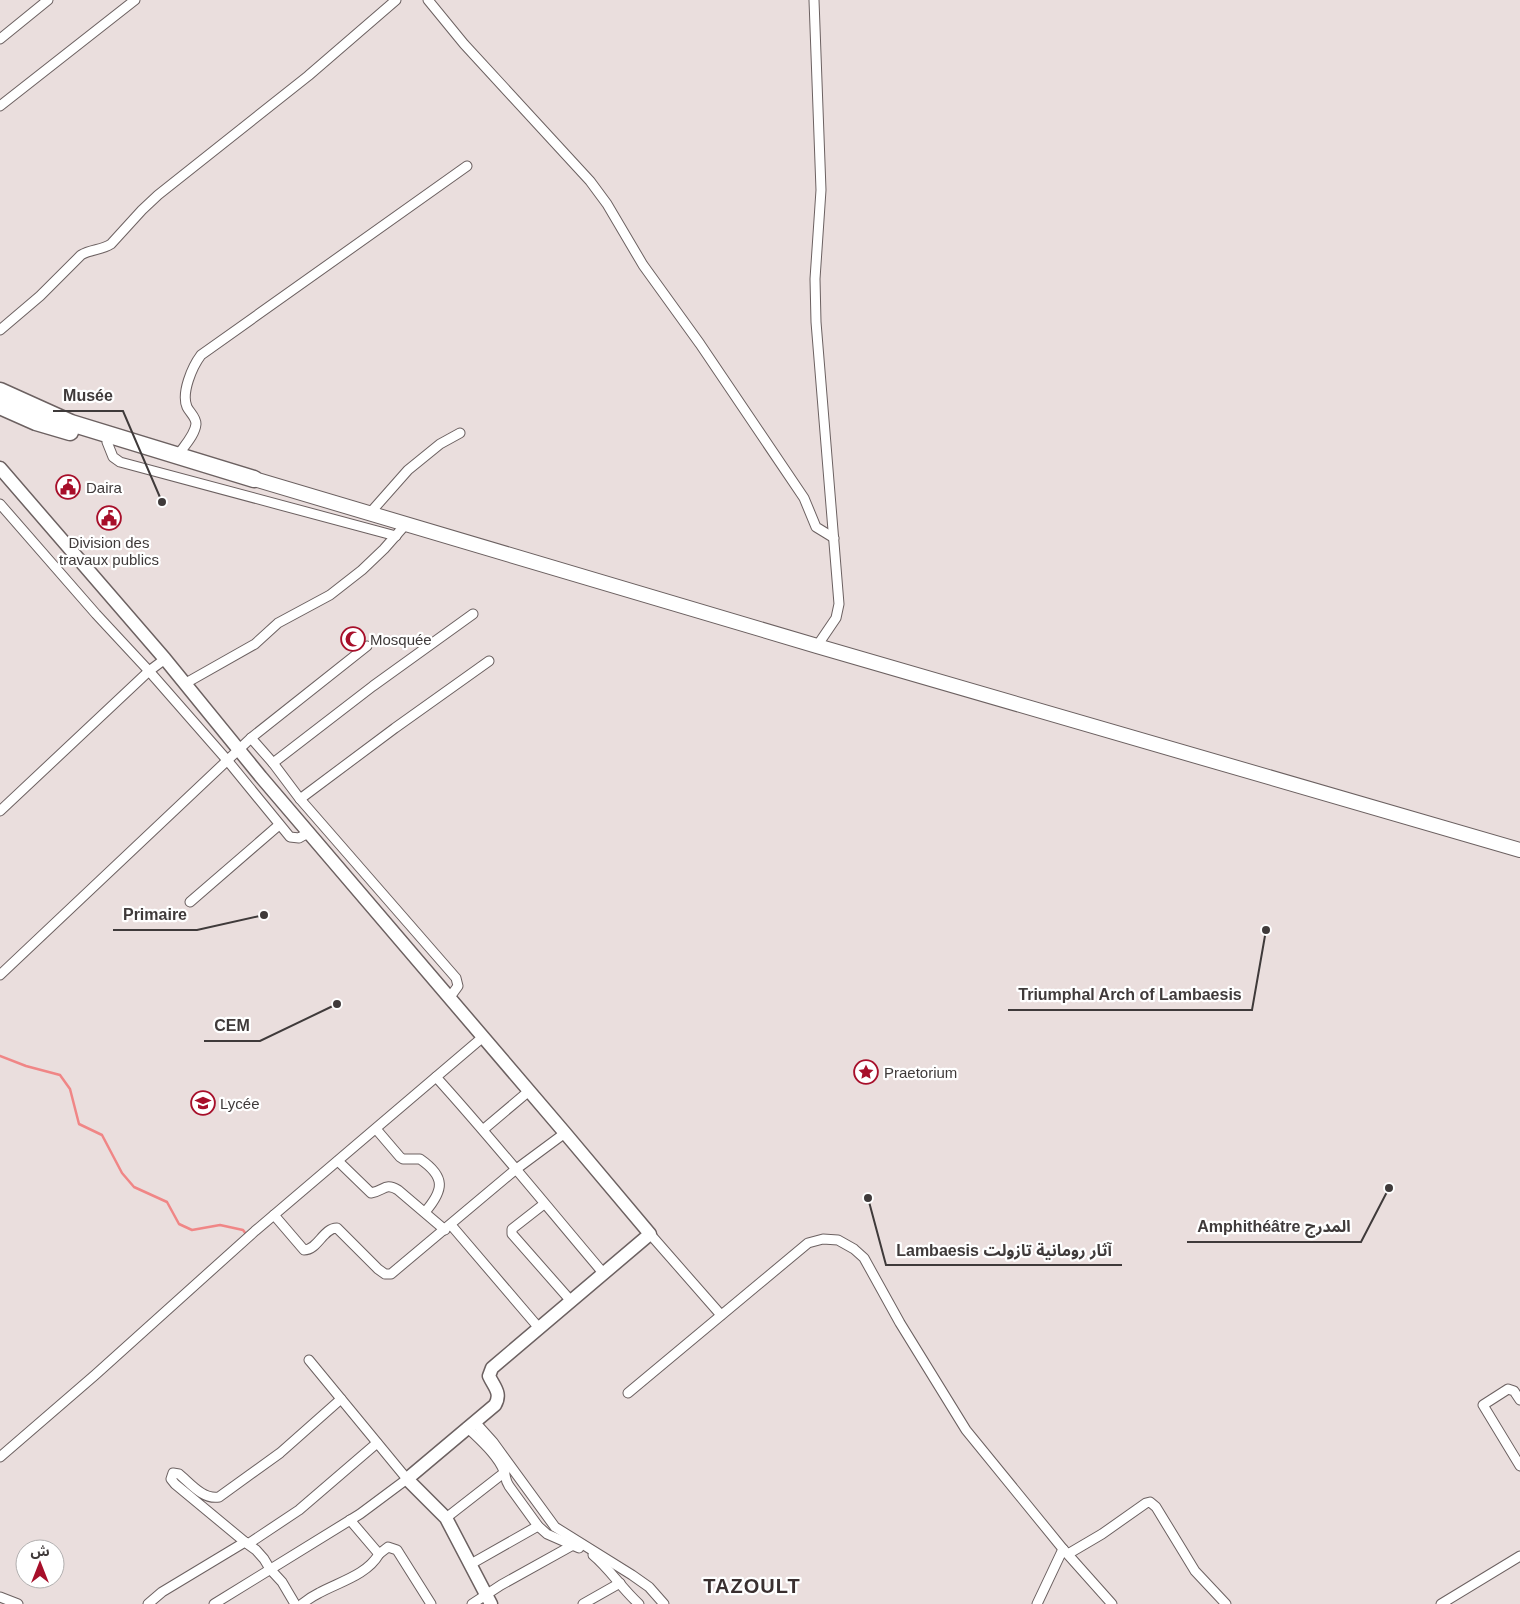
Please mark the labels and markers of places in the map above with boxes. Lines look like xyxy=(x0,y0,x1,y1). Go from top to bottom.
callout: Musée xyxy=(53,380,123,411)
public building icon: Daira xyxy=(55,474,81,500)
place label: Daira xyxy=(86,479,123,496)
public building icon: Division des travaux publics xyxy=(96,505,122,531)
place label: Division des travaux publics xyxy=(59,534,159,568)
mosque icon: Mosquée xyxy=(340,626,366,652)
place label: Mosquée xyxy=(370,631,432,648)
callout: Primaire xyxy=(113,899,197,930)
callout: Triumphal Arch of Lambaesis xyxy=(1008,979,1252,1010)
callout: CEM xyxy=(204,1010,260,1041)
place icon: Praetorium xyxy=(853,1059,879,1085)
place label: Praetorium xyxy=(884,1064,957,1081)
school or university icon: Lycée xyxy=(190,1090,216,1116)
place label: Lycée xyxy=(220,1095,259,1112)
callout: Amphithéâtre المدرج xyxy=(1187,1211,1361,1242)
callout: Lambaesis آثار رومانية تازولت xyxy=(886,1234,1122,1265)

